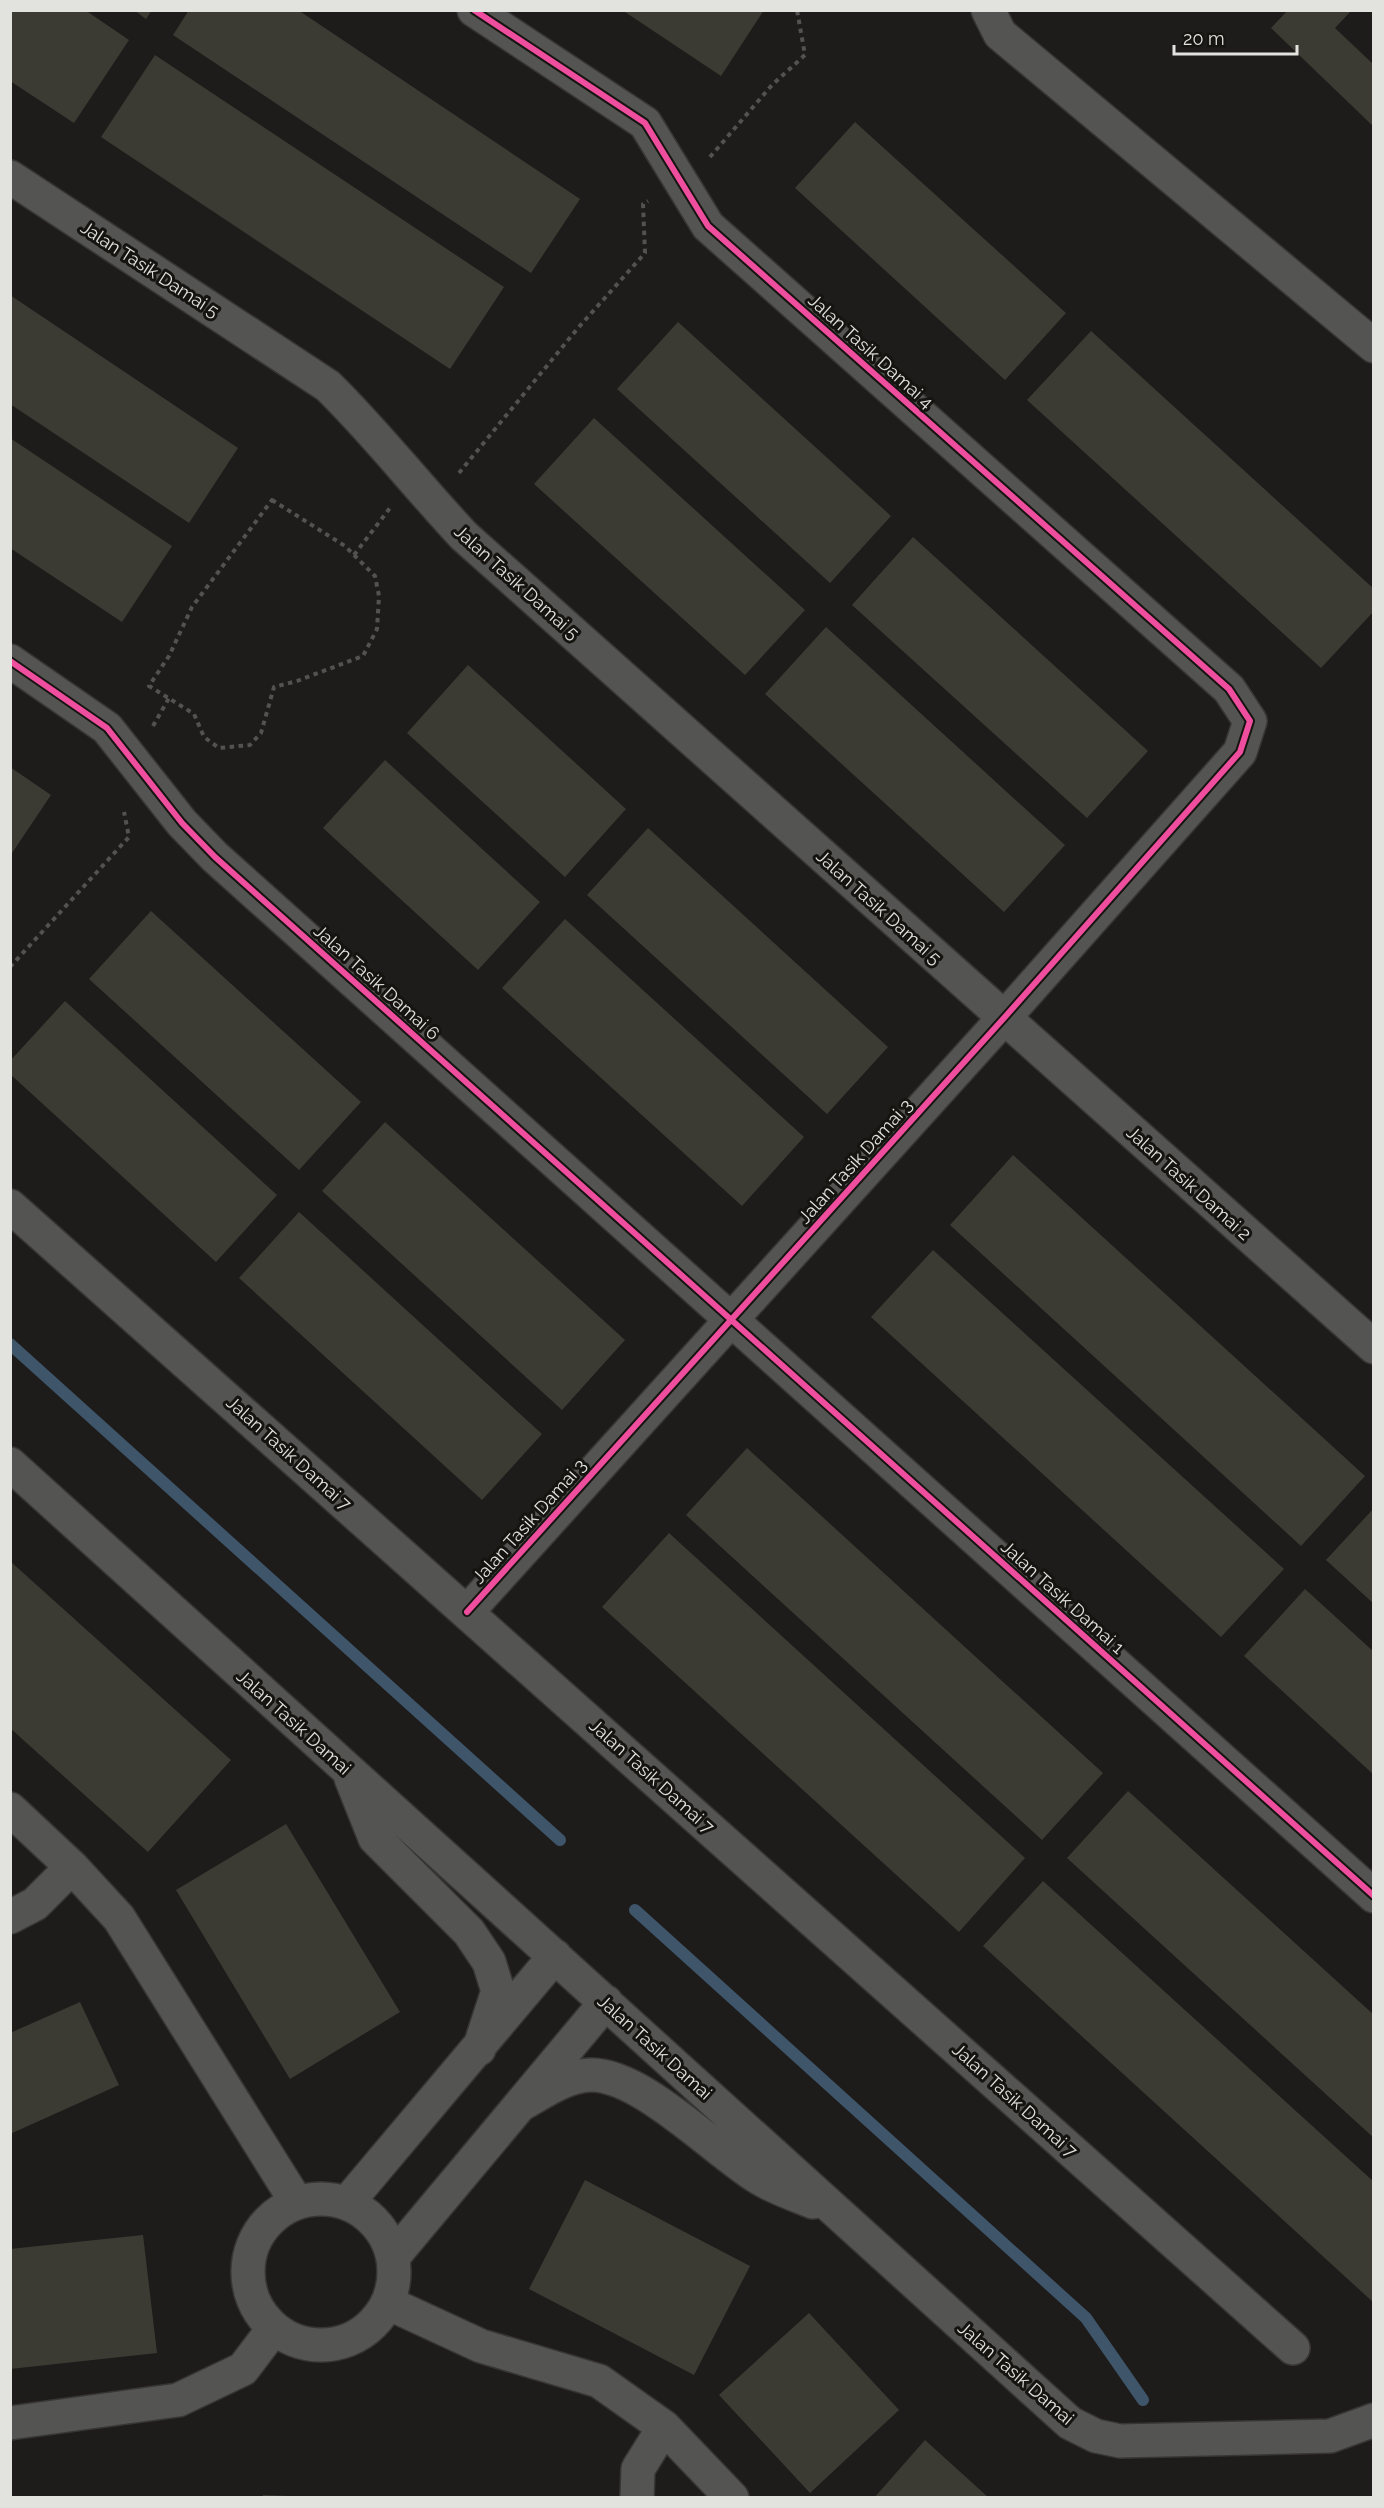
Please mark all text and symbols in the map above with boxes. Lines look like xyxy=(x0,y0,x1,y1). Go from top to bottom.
scale bar xyxy=(1174,18,1297,56)
text: 20 m xyxy=(1183,28,1225,49)
street label: Jalan Tasik Damai 5 xyxy=(77,216,223,322)
street label: Jalan Tasik Damai 4 xyxy=(804,289,938,413)
street label: Jalan Tasik Damai 5 xyxy=(450,520,584,644)
street label: Jalan Tasik Damai 5 xyxy=(812,845,946,969)
street label: Jalan Tasik Damai 6 xyxy=(310,920,444,1044)
street label: Jalan Tasik Damai 3 xyxy=(794,1094,916,1228)
street label: Jalan Tasik Damai 2 xyxy=(1122,1122,1256,1244)
street label: Jalan Tasik Damai 7 xyxy=(222,1392,356,1515)
street label: Jalan Tasik Damai 3 xyxy=(468,1454,590,1588)
street label: Jalan Tasik Damai 1 xyxy=(997,1536,1129,1658)
street label: Jalan Tasik Damai xyxy=(233,1665,355,1779)
street label: Jalan Tasik Damai 7 xyxy=(585,1715,719,1838)
street label: Jalan Tasik Damai xyxy=(594,1990,716,2104)
street label: Jalan Tasik Damai 7 xyxy=(948,2039,1082,2162)
street label: Jalan Tasik Damai xyxy=(954,2317,1078,2429)

